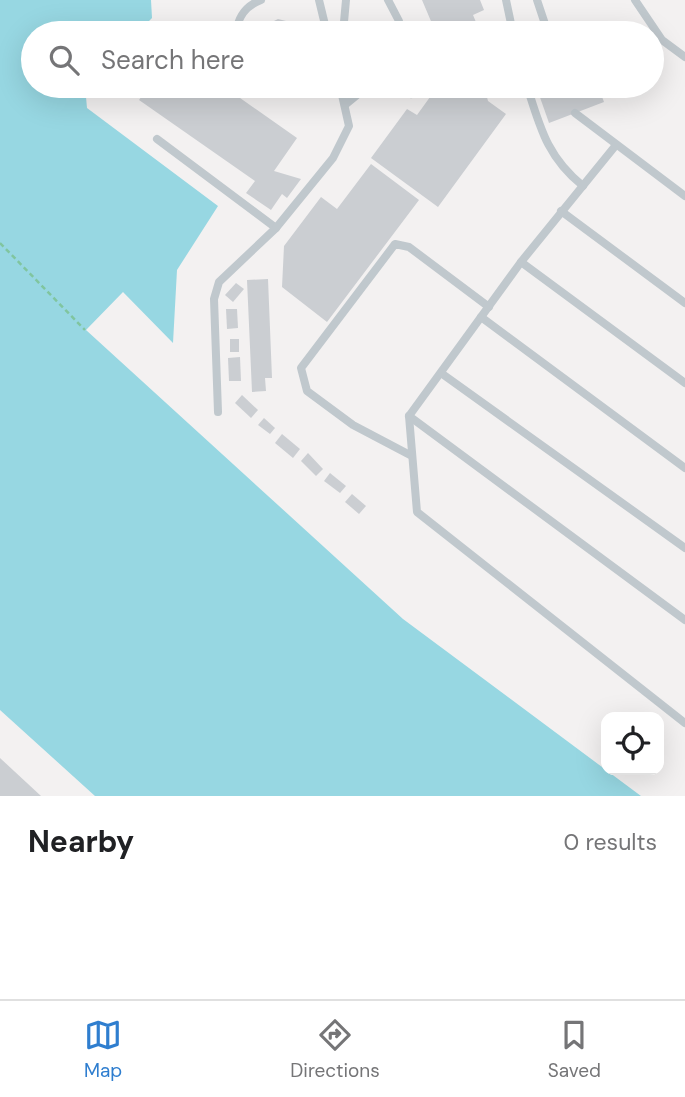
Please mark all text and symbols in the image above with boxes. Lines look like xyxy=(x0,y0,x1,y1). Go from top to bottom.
search box xyxy=(21,21,664,98)
icon: search xyxy=(45,41,83,79)
text: Search here xyxy=(101,43,244,77)
map controls xyxy=(601,712,664,775)
button: locate xyxy=(601,712,664,775)
text: Nearby xyxy=(28,822,134,861)
text: 0 results xyxy=(564,827,657,857)
tab: Map xyxy=(84,1016,122,1083)
tab: Directions xyxy=(290,1016,380,1083)
tab: Saved xyxy=(548,1016,601,1083)

